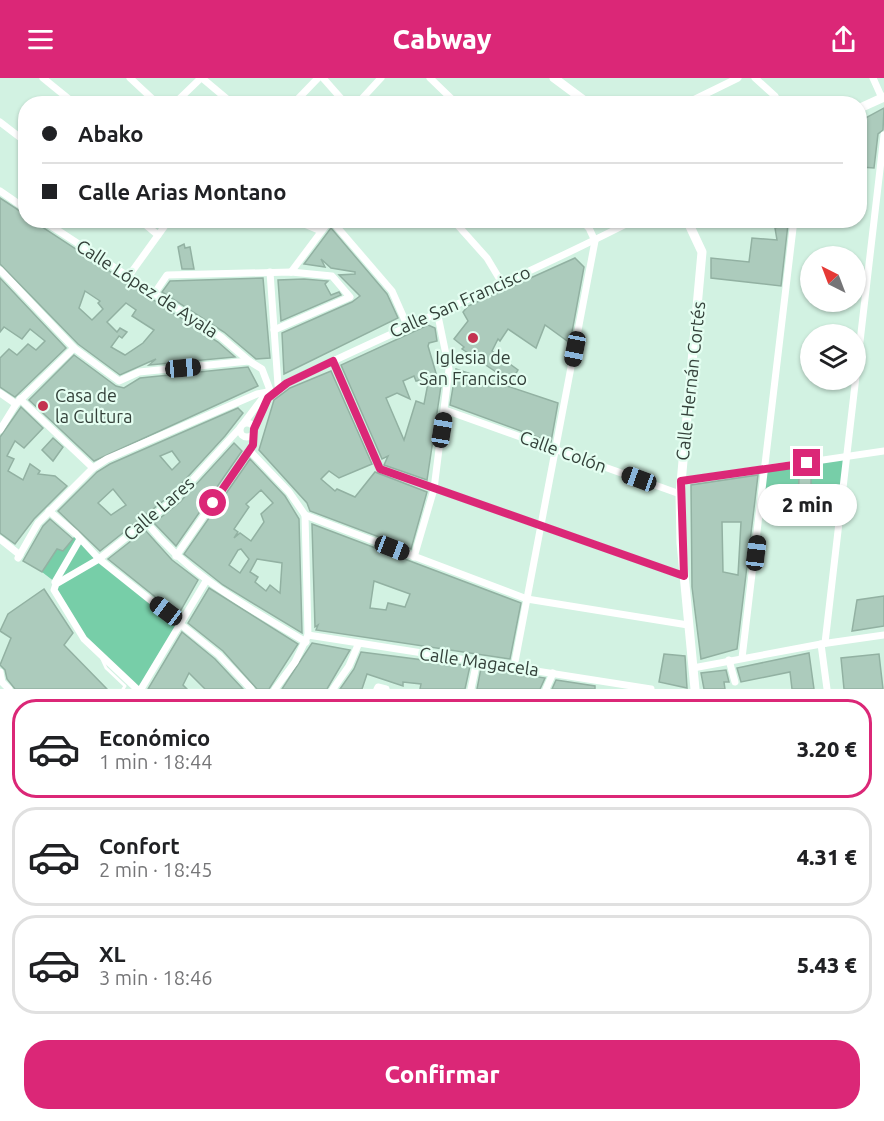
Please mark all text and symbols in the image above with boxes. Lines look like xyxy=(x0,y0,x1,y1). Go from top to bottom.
icon: menu xyxy=(24,23,57,56)
icon: share xyxy=(827,23,860,56)
text: Cabway xyxy=(393,24,491,54)
text: Abako xyxy=(78,121,143,146)
text: Calle Arias Montano xyxy=(78,179,286,204)
street label: Calle López de Ayala xyxy=(73,235,222,341)
north arrow xyxy=(800,246,866,312)
map controls xyxy=(800,246,866,390)
street label: Calle San Francisco xyxy=(386,261,533,341)
street label: Calle Hernán Cortés xyxy=(672,300,708,462)
button: layers xyxy=(800,324,866,390)
car xyxy=(563,330,587,368)
marker: Iglesia de San Francisco xyxy=(466,331,480,345)
place label: Iglesia de San Francisco xyxy=(419,347,527,388)
car xyxy=(164,357,202,379)
place label: Casa de la Cultura xyxy=(55,385,132,426)
marker: Casa de la Cultura xyxy=(36,399,50,413)
car xyxy=(430,411,454,449)
street label: Calle Colón xyxy=(517,426,609,476)
route end xyxy=(793,449,820,476)
car xyxy=(619,464,659,494)
street label: Calle Lares xyxy=(119,472,198,544)
callout: 2 min xyxy=(758,484,856,526)
route start xyxy=(199,489,226,516)
text: 2 min xyxy=(782,493,833,516)
car xyxy=(372,533,412,563)
car xyxy=(745,534,767,572)
car xyxy=(146,593,186,629)
street label: Calle Magacela xyxy=(418,643,540,679)
icon: car xyxy=(27,722,81,776)
text: Económico xyxy=(99,725,210,750)
text: 3.20 € xyxy=(797,736,857,761)
text: 1 min · 18:44 xyxy=(99,750,213,773)
icon: car xyxy=(27,830,81,884)
text: Confort xyxy=(99,833,180,858)
text: 4.31 € xyxy=(797,844,857,869)
text: 2 min · 18:45 xyxy=(99,858,213,881)
icon: car xyxy=(27,938,81,992)
text: XL xyxy=(99,941,126,966)
text: 5.43 € xyxy=(797,952,857,977)
text: 3 min · 18:46 xyxy=(99,966,213,989)
button: Confirmar xyxy=(24,1040,860,1109)

